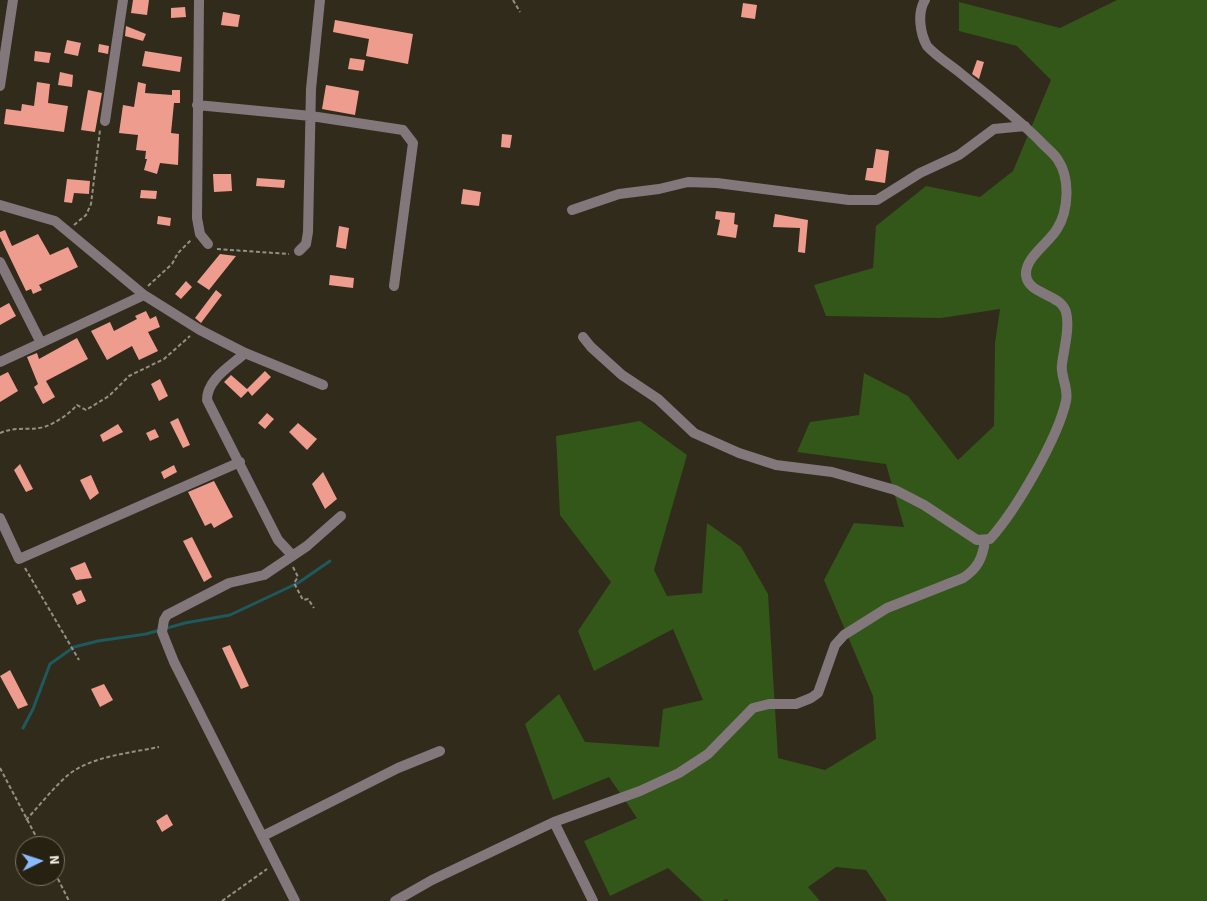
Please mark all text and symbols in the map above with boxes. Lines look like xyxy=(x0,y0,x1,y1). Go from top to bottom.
north arrow xyxy=(15,836,65,886)
text: N xyxy=(44,855,64,865)

